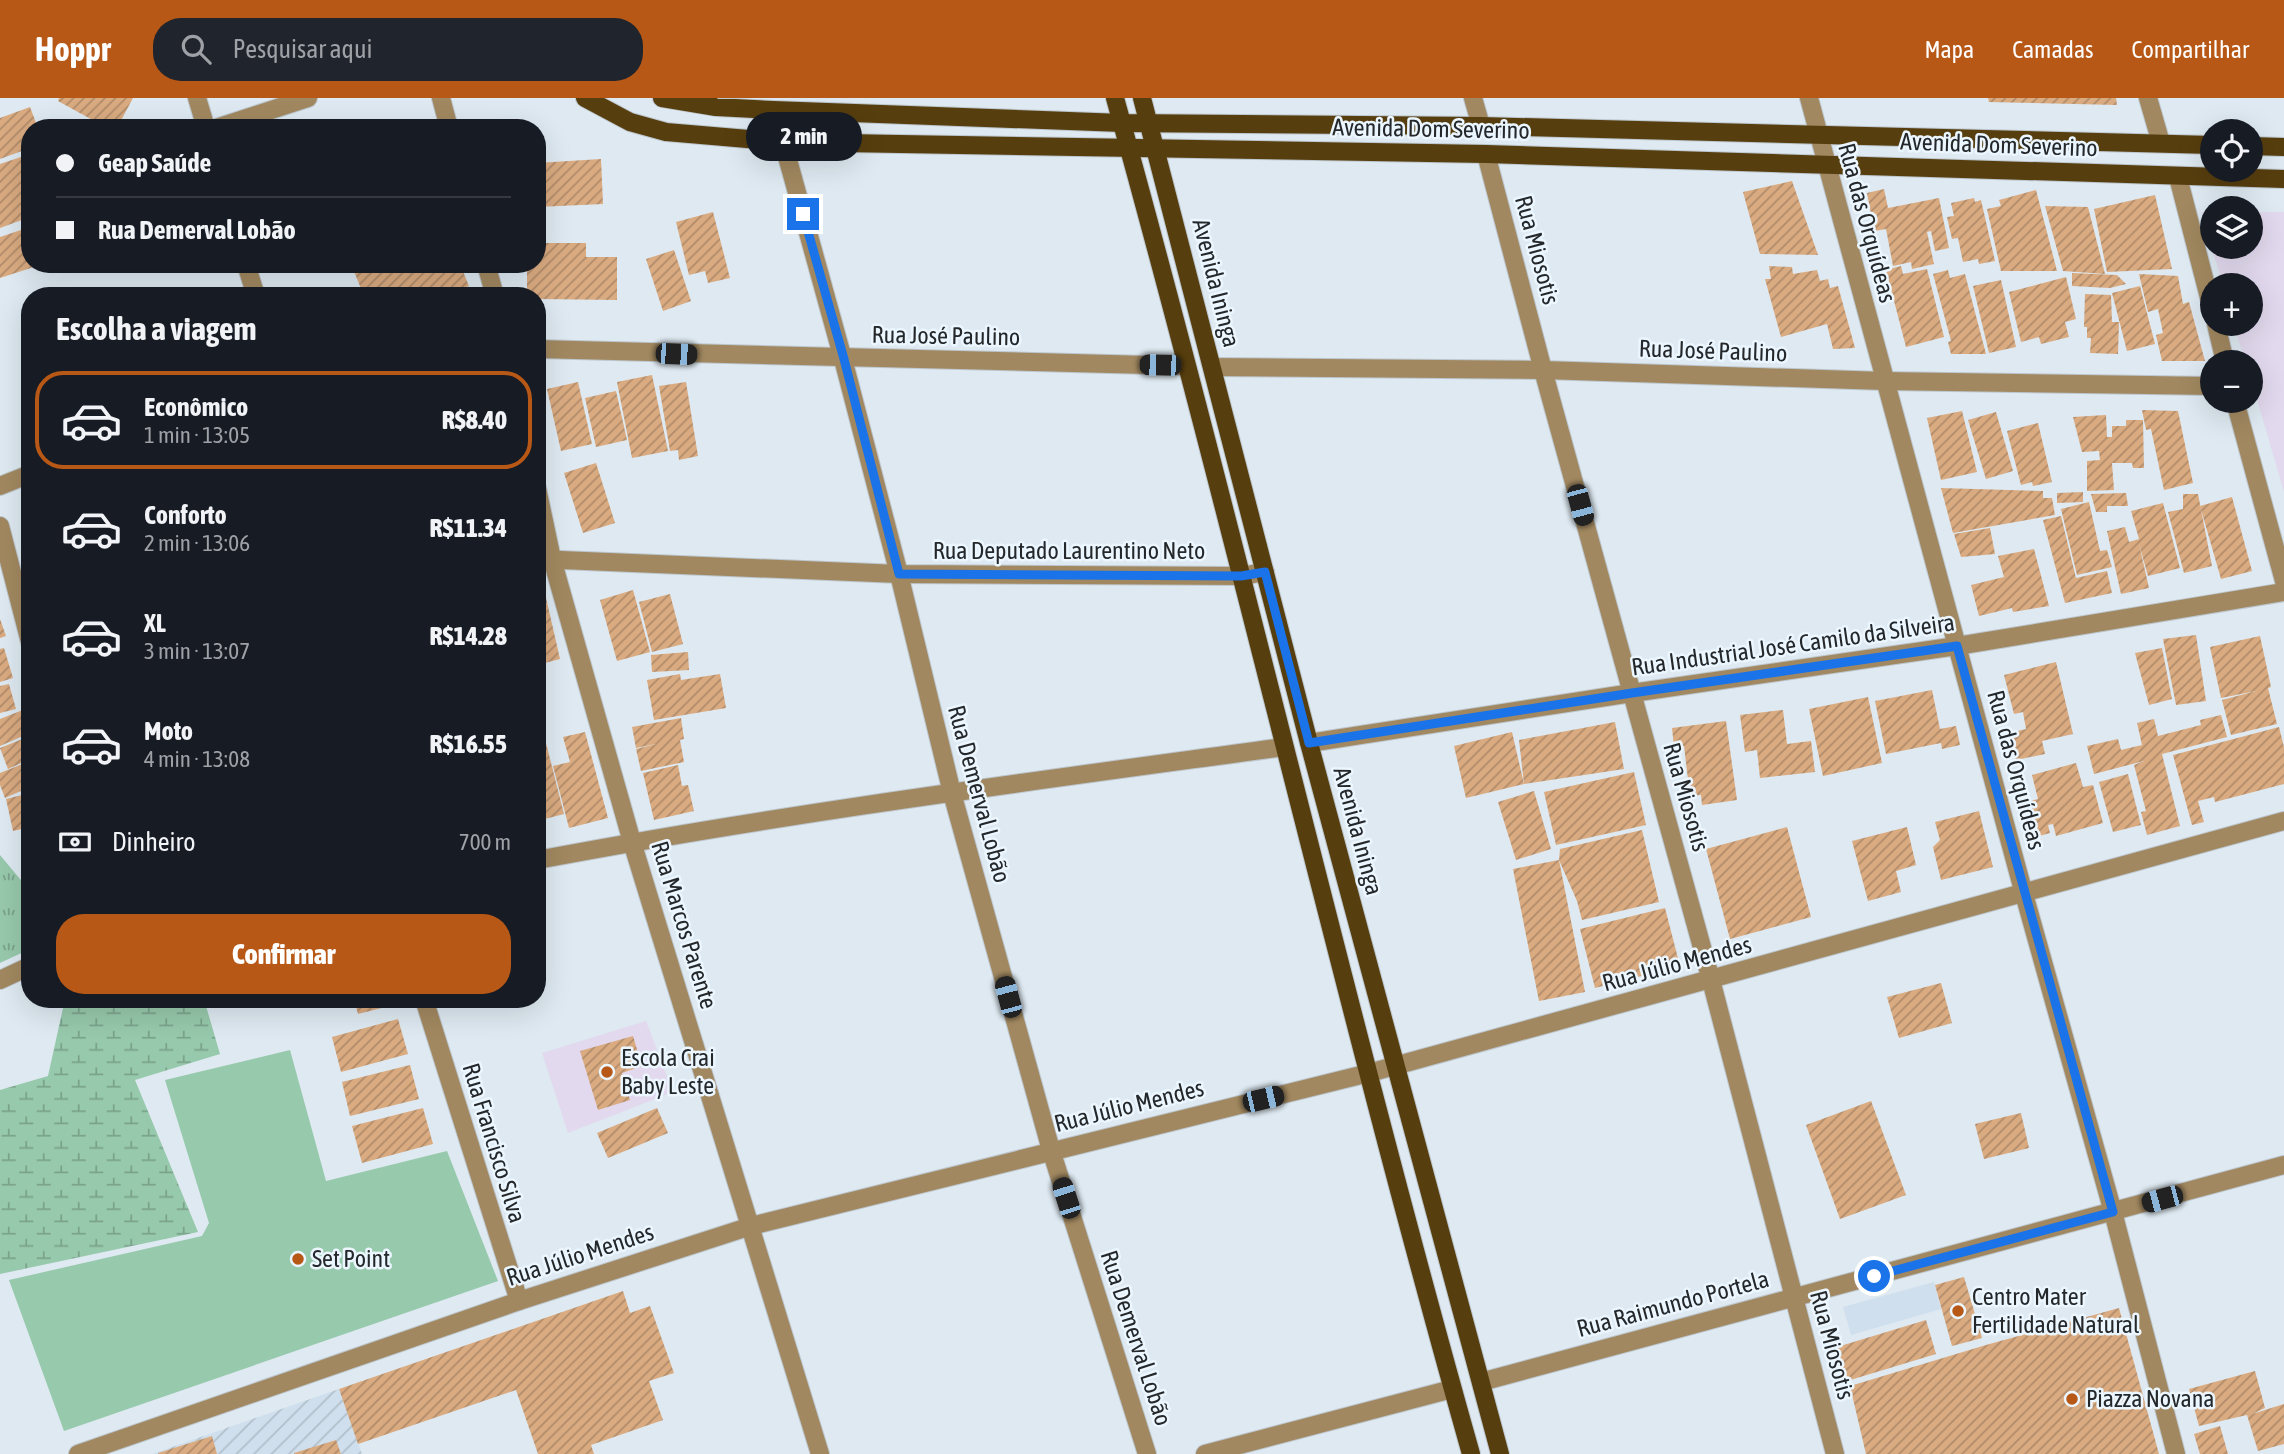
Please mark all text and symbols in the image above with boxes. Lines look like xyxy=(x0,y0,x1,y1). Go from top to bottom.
search box xyxy=(153,18,643,81)
text: Hoppr xyxy=(35,30,111,68)
icon: search xyxy=(177,30,215,68)
text: Pesquisar aqui xyxy=(233,34,372,64)
text: Mapa xyxy=(1924,36,1974,63)
text: Camadas xyxy=(2012,36,2094,63)
text: Compartilhar xyxy=(2132,36,2249,63)
callout: 2 min xyxy=(745,113,861,162)
street label: Avenida Dom Severino xyxy=(1332,113,1530,144)
map controls xyxy=(2200,119,2263,413)
button: locate xyxy=(2200,119,2263,182)
text: 2 min xyxy=(781,123,827,149)
street label: Avenida Dom Severino xyxy=(1900,128,2098,161)
street label: Rua das Orquídeas xyxy=(1833,140,1902,305)
text: Geap Saúde xyxy=(98,148,211,178)
street label: Rua Miosotis xyxy=(1510,192,1565,307)
button: layers xyxy=(2200,196,2263,259)
route end xyxy=(787,198,819,230)
text: Rua Demerval Lobão xyxy=(98,215,296,245)
street label: Avenida Ininga xyxy=(1188,216,1245,350)
button: + xyxy=(2200,273,2263,336)
text: Escolha a viagem xyxy=(56,310,256,347)
street label: Rua José Paulino xyxy=(872,321,1020,350)
street label: Rua José Paulino xyxy=(1638,334,1788,367)
car xyxy=(655,343,698,365)
button: − xyxy=(2200,350,2263,413)
car xyxy=(1139,354,1182,376)
icon: car xyxy=(60,389,123,452)
text: Econômico xyxy=(144,392,248,422)
text: R$8.40 xyxy=(442,405,507,435)
text: 1 min · 13:05 xyxy=(144,422,250,448)
car xyxy=(1565,482,1596,528)
icon: car xyxy=(60,497,123,560)
text: Conforto xyxy=(144,500,227,530)
text: R$11.34 xyxy=(430,513,507,543)
text: 2 min · 13:06 xyxy=(144,530,250,556)
street label: Rua Deputado Laurentino Neto xyxy=(933,537,1205,564)
icon: car xyxy=(60,605,123,668)
text: XL xyxy=(144,608,166,638)
street label: Rua Industrial José Camilo da Silveira xyxy=(1630,608,1956,681)
text: R$14.28 xyxy=(430,621,507,651)
text: 3 min · 13:07 xyxy=(144,638,250,664)
street label: Rua das Orquídeas xyxy=(1982,687,2051,852)
street label: Rua Demerval Lobão xyxy=(943,702,1016,885)
icon: car xyxy=(60,713,123,776)
text: Moto xyxy=(144,716,193,746)
text: R$16.55 xyxy=(430,729,507,759)
street label: Rua Miosotis xyxy=(1658,740,1715,854)
text: 4 min · 13:08 xyxy=(144,746,250,772)
street label: Avenida Ininga xyxy=(1328,764,1389,898)
icon: cash xyxy=(56,823,94,861)
text: Dinheiro xyxy=(112,827,195,857)
text: 700 m xyxy=(459,829,511,855)
street label: Rua Marcos Parente xyxy=(646,838,723,1012)
button: Confirmar xyxy=(56,914,511,994)
street label: Rua Júlio Mendes xyxy=(1599,931,1754,996)
car xyxy=(993,974,1024,1020)
place label: Escola Crai Baby Leste xyxy=(621,1044,715,1099)
street label: Rua Francisco Silva xyxy=(457,1060,532,1226)
marker: Escola Crai Baby Leste xyxy=(599,1064,615,1080)
street label: Rua Júlio Mendes xyxy=(1051,1074,1206,1137)
car xyxy=(1241,1084,1286,1114)
car xyxy=(1050,1175,1083,1221)
car xyxy=(2139,1183,2186,1215)
street label: Rua Júlio Mendes xyxy=(503,1218,657,1291)
place label: Set Point xyxy=(312,1245,390,1272)
street label: Rua Demerval Lobão xyxy=(1095,1247,1178,1429)
marker: Set Point xyxy=(290,1251,306,1267)
route start xyxy=(1858,1260,1890,1292)
street label: Rua Raimundo Portela xyxy=(1574,1265,1772,1342)
place label: Centro Mater Fertilidade Natural xyxy=(1972,1283,2140,1338)
street label: Rua Miosotis xyxy=(1805,1287,1860,1402)
marker: Centro Mater Fertilidade Natural xyxy=(1950,1303,1966,1319)
place label: Piazza Novana xyxy=(2086,1385,2215,1412)
marker: Piazza Novana xyxy=(2064,1391,2080,1407)

